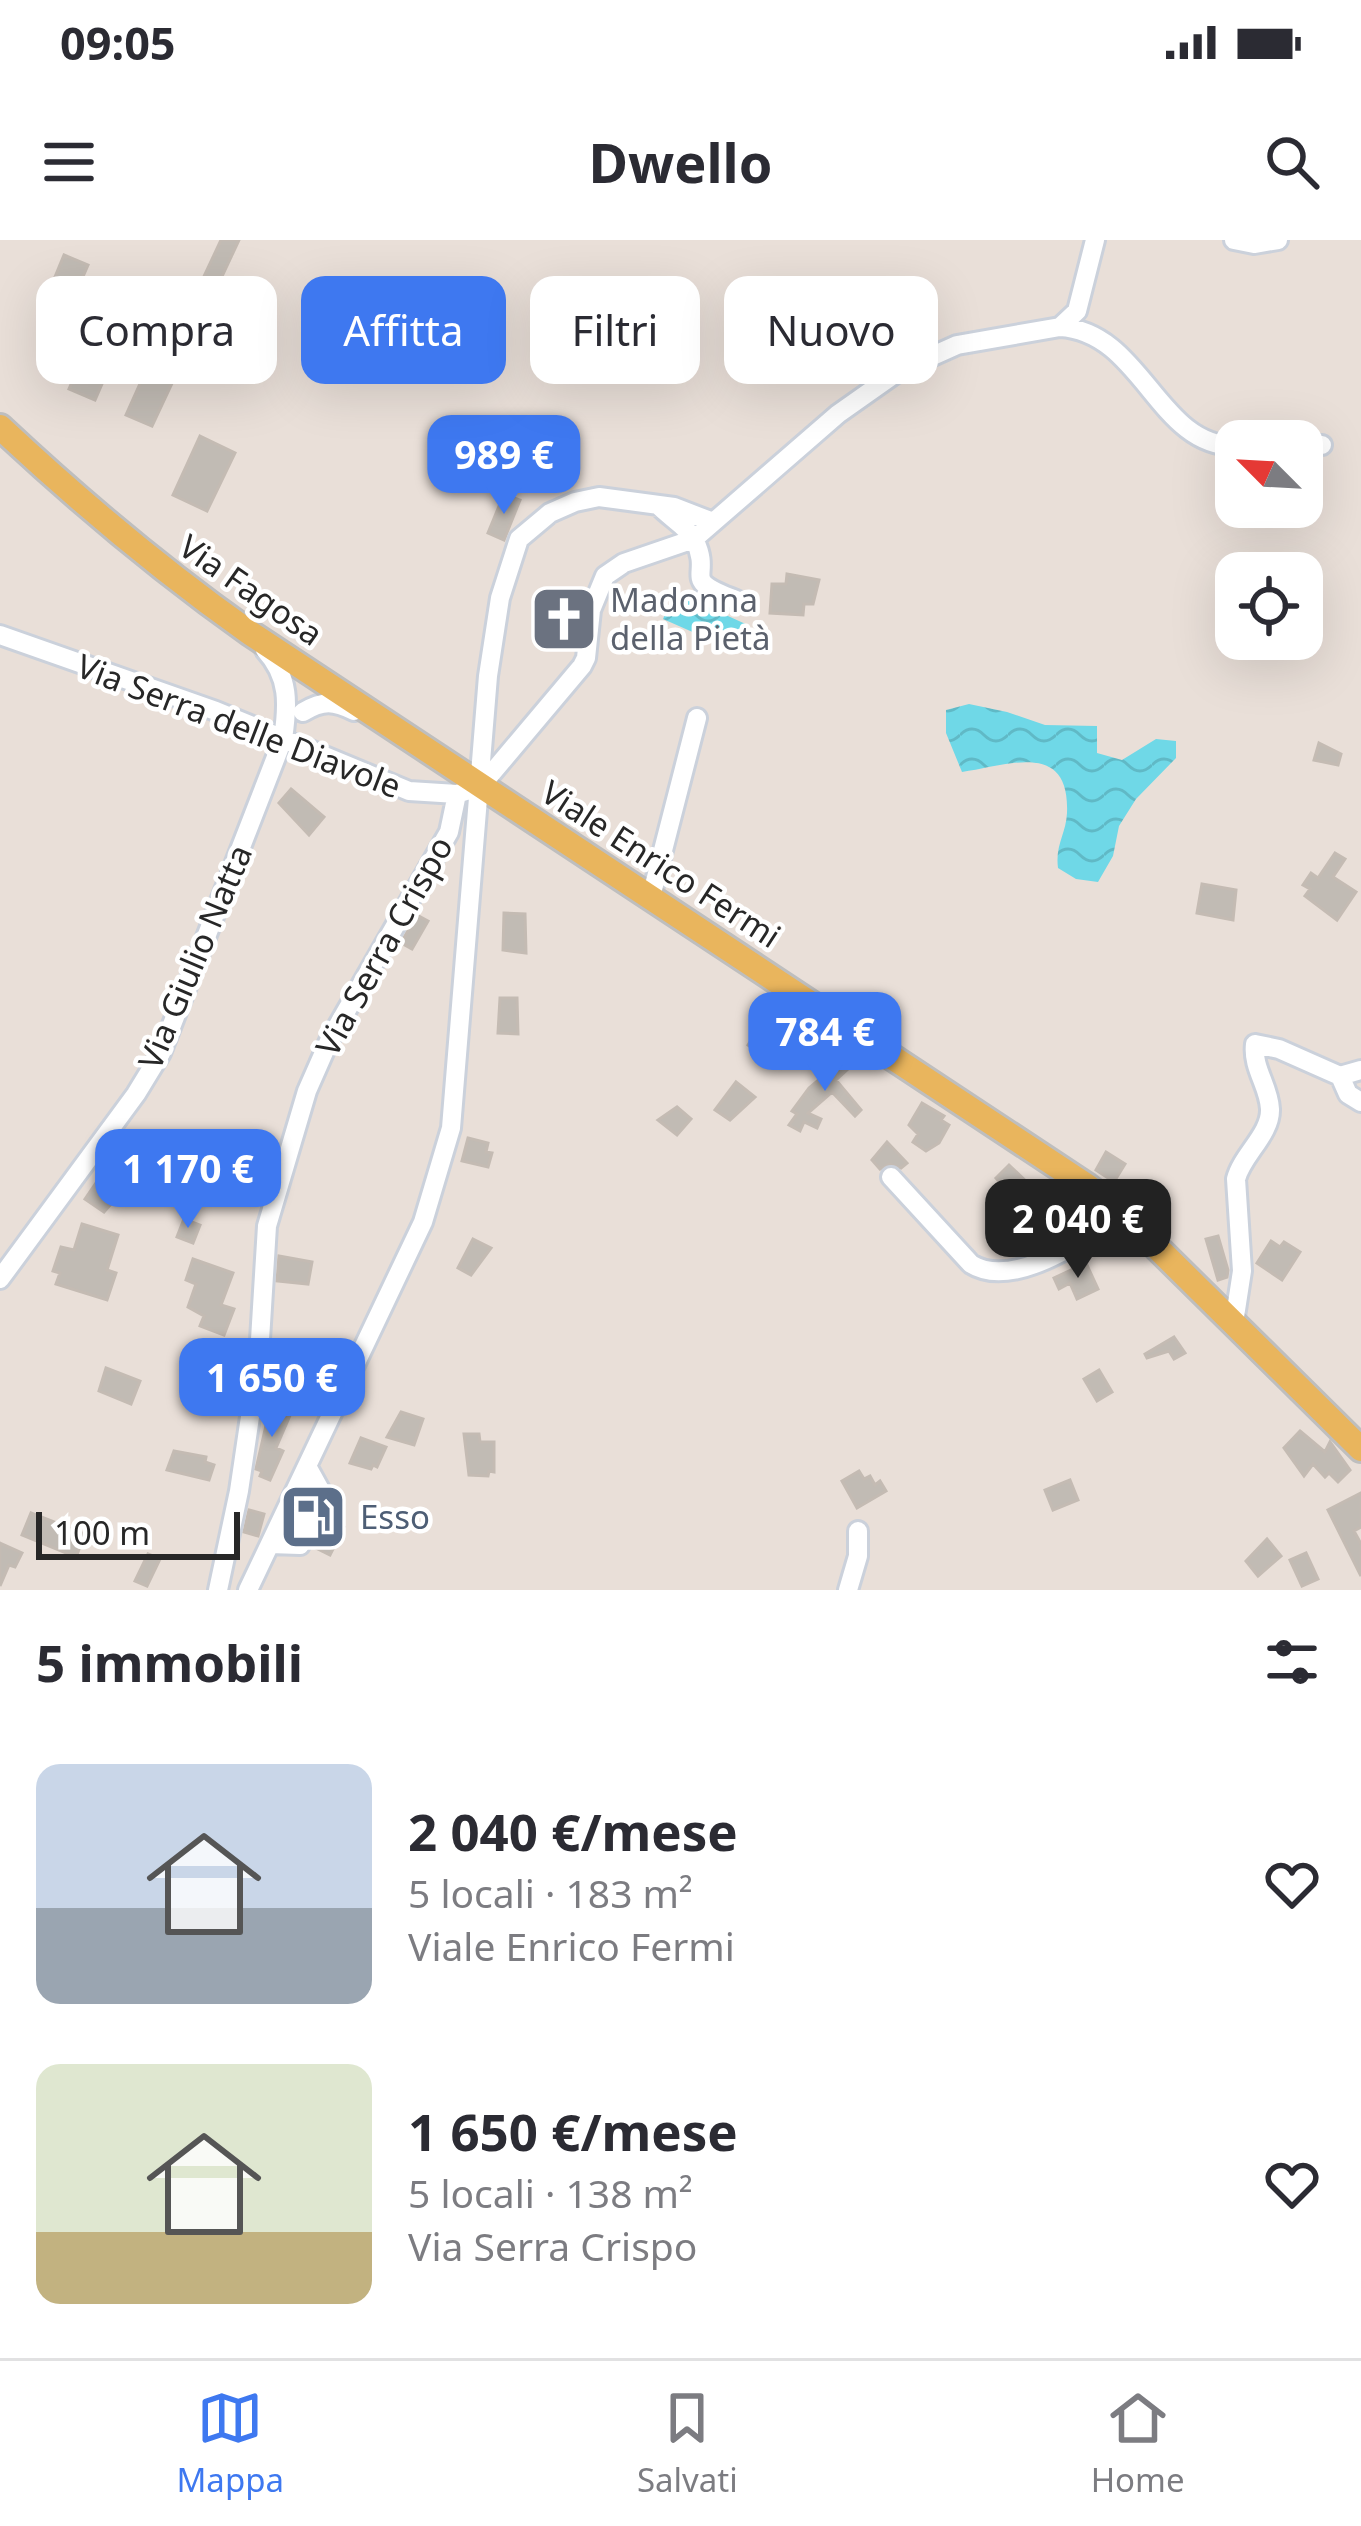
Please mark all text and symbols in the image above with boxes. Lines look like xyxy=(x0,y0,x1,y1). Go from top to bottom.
text: 09:05 xyxy=(60,12,176,73)
text: Dwello xyxy=(589,125,772,199)
icon: menu xyxy=(36,129,102,195)
icon: search xyxy=(1259,129,1325,195)
chip: Compra xyxy=(36,276,277,384)
chip: Affitta xyxy=(301,276,506,384)
chip: Filtri xyxy=(530,276,700,384)
chip: Nuovo xyxy=(724,276,938,384)
pin: 989 € xyxy=(420,415,588,517)
north arrow xyxy=(1215,420,1323,528)
map controls xyxy=(1215,420,1323,660)
text: 989 € xyxy=(454,427,554,480)
street label: Via Fagosa xyxy=(171,524,332,656)
button: locate xyxy=(1215,552,1323,660)
place label: Madonna della Pietà xyxy=(610,577,771,660)
church icon: Madonna della Pietà xyxy=(529,584,599,654)
street label: Via Serra delle Diavole xyxy=(71,643,408,808)
street label: Viale Enrico Fermi xyxy=(533,769,789,958)
street label: Via Serra Crispo xyxy=(305,828,463,1064)
street label: Via Giulio Natta xyxy=(127,838,262,1076)
pin: 784 € xyxy=(741,992,909,1094)
text: 784 € xyxy=(775,1004,875,1057)
pin: 1 170 € xyxy=(77,1129,299,1231)
text: 1 170 € xyxy=(122,1141,254,1194)
pin: 2 040 € xyxy=(967,1179,1189,1281)
text: 2 040 € xyxy=(1012,1191,1144,1244)
pin: 1 650 € xyxy=(161,1338,383,1440)
text: 1 650 € xyxy=(206,1350,338,1403)
fuel station icon: Esso xyxy=(278,1482,348,1552)
place label: Esso xyxy=(360,1494,430,1539)
scale bar xyxy=(36,1506,240,1559)
text: 100 m xyxy=(54,1510,150,1555)
text: 5 immobili xyxy=(36,1627,303,1697)
icon: filters xyxy=(1259,1629,1325,1695)
text: 2 040 €/mese xyxy=(408,1796,738,1866)
icon: home xyxy=(132,1812,276,1956)
icon: heart xyxy=(1259,1851,1325,1917)
text: 5 locali · 183 m² xyxy=(408,1866,693,1919)
text: Viale Enrico Fermi xyxy=(408,1919,735,1972)
text: 1 650 €/mese xyxy=(408,2096,738,2166)
icon: home xyxy=(132,2112,276,2256)
icon: heart xyxy=(1259,2151,1325,2217)
text: 5 locali · 138 m² xyxy=(408,2166,693,2219)
text: Via Serra Crispo xyxy=(408,2219,697,2272)
tab: Mappa xyxy=(176,2385,284,2502)
tab: Salvati xyxy=(637,2385,738,2502)
tab: Home xyxy=(1091,2385,1185,2502)

